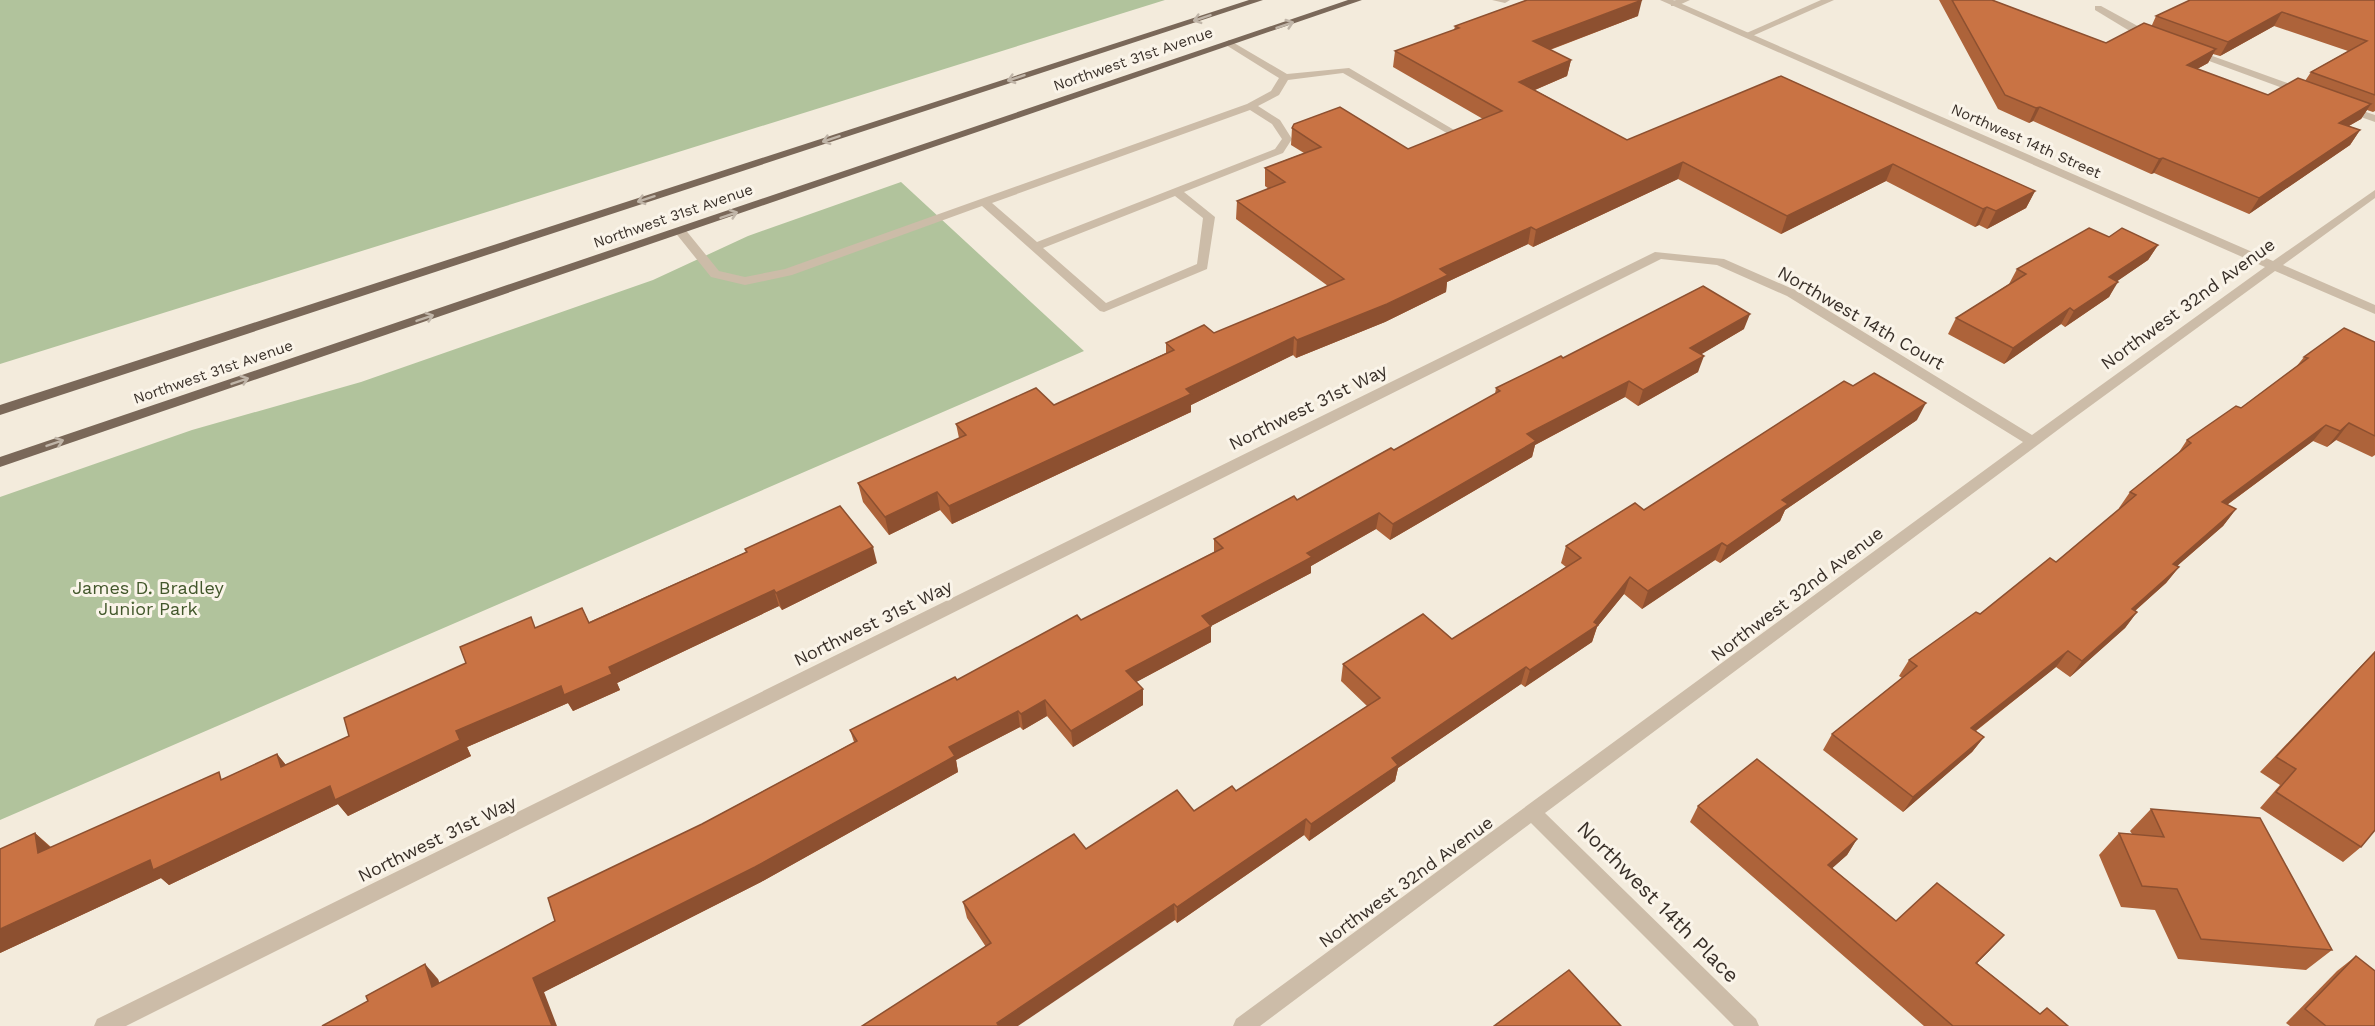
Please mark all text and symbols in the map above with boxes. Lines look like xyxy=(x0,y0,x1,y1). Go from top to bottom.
one-way arrow xyxy=(1193,13,1212,24)
one-way arrow xyxy=(1275,18,1294,29)
street label: Northwest 31st Avenue xyxy=(1051,23,1215,95)
one-way arrow xyxy=(1007,74,1026,85)
street label: Northwest 14th Street xyxy=(1948,100,2104,182)
one-way arrow xyxy=(822,134,841,145)
street label: Northwest 31st Avenue xyxy=(591,180,755,252)
one-way arrow xyxy=(637,194,656,205)
one-way arrow xyxy=(719,208,737,219)
street label: Northwest 32nd Avenue xyxy=(2097,233,2279,374)
street label: Northwest 14th Court xyxy=(1774,261,1949,374)
one-way arrow xyxy=(415,312,434,323)
street label: Northwest 31st Avenue xyxy=(131,336,295,408)
street label: Northwest 31st Way xyxy=(1225,359,1391,454)
one-way arrow xyxy=(230,374,249,385)
one-way arrow xyxy=(45,437,64,448)
street label: Northwest 32nd Avenue xyxy=(1707,522,1887,665)
street label: Northwest 31st Way xyxy=(790,575,956,670)
park label: James D. Bradley Junior Park xyxy=(72,577,225,619)
street label: Northwest 31st Way xyxy=(354,791,520,886)
street label: Northwest 32nd Avenue xyxy=(1315,811,1497,952)
street label: Northwest 14th Place xyxy=(1572,816,1744,988)

